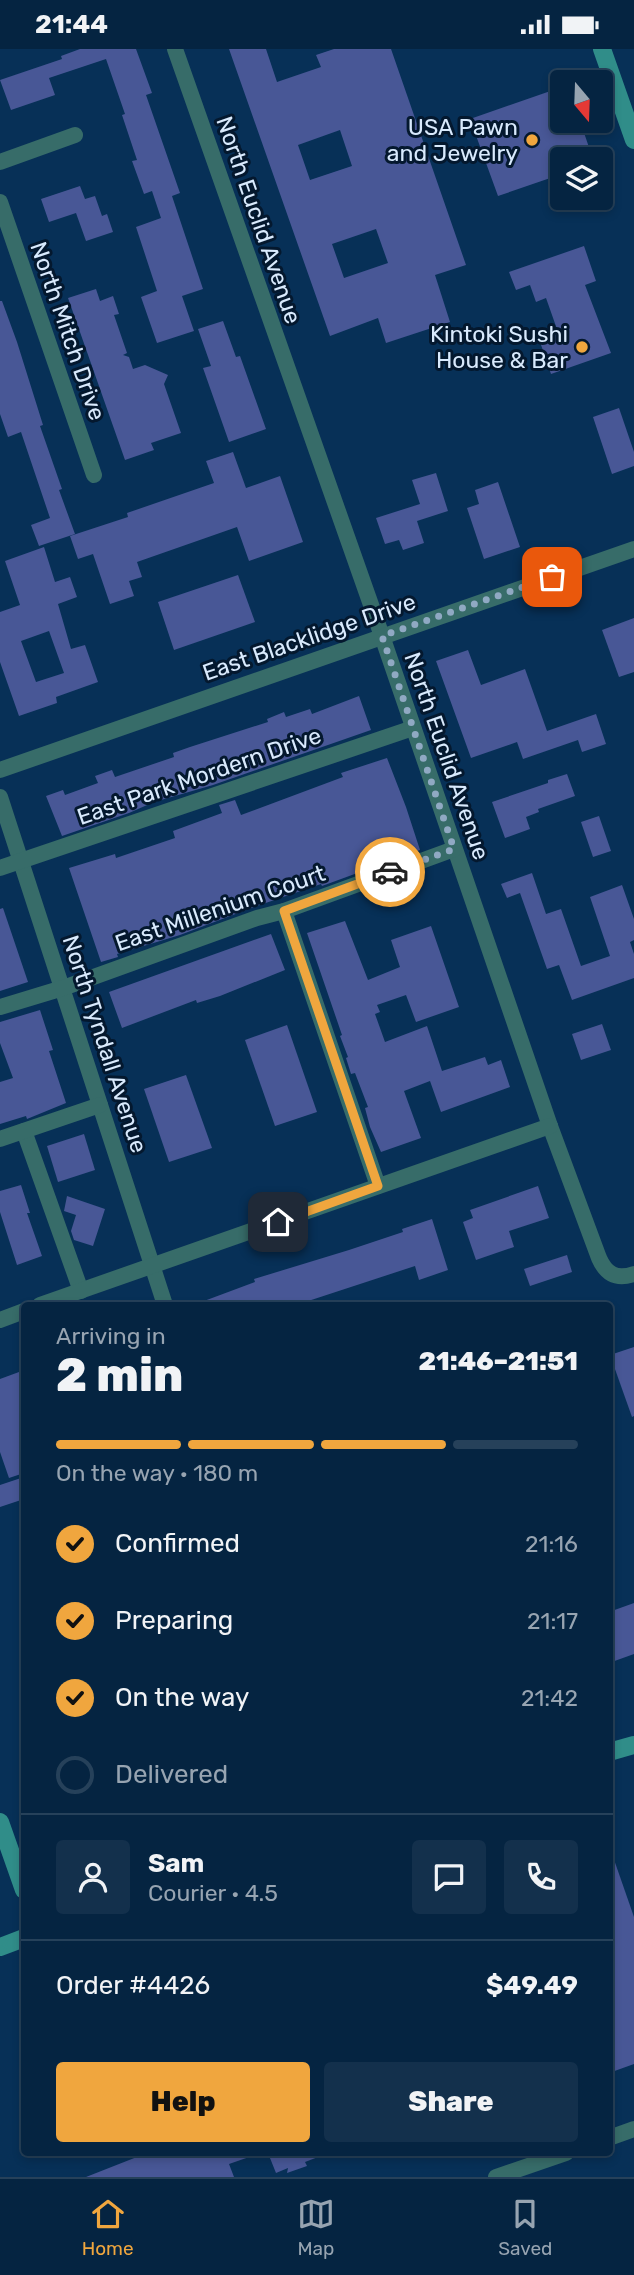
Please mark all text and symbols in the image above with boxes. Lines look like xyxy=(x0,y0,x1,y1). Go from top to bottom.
text: 21:44 xyxy=(35,9,108,40)
north arrow xyxy=(550,70,612,133)
map controls xyxy=(550,70,613,210)
street label: North Euclid Avenue xyxy=(210,113,308,327)
place label: USA Pawn and Jewelry xyxy=(387,113,518,167)
marker: USA Pawn and Jewelry xyxy=(524,132,540,148)
button: layers xyxy=(550,147,613,210)
street label: North Mitch Drive xyxy=(24,238,112,424)
place label: Kintoki Sushi House & Bar xyxy=(430,320,568,374)
marker: Kintoki Sushi House & Bar xyxy=(574,339,590,355)
pin xyxy=(522,547,582,607)
icon: bag xyxy=(533,558,571,596)
street label: East Blacklidge Drive xyxy=(199,587,419,687)
street label: North Euclid Avenue xyxy=(398,649,496,863)
street label: East Park Mordern Drive xyxy=(73,721,325,831)
courier xyxy=(355,837,425,907)
icon: car xyxy=(371,853,409,891)
street label: East Millenium Court xyxy=(111,859,329,957)
street label: North Tyndall Avenue xyxy=(57,932,153,1156)
pin xyxy=(248,1192,308,1252)
icon: home xyxy=(259,1203,297,1241)
text: Arriving in xyxy=(56,1322,166,1350)
text: 21:46–21:51 xyxy=(418,1346,578,1377)
text: 2 min xyxy=(56,1348,183,1403)
text: On the way · 180 m xyxy=(56,1459,258,1487)
icon: check xyxy=(56,1525,94,1563)
text: Confirmed xyxy=(115,1528,240,1559)
text: 21:16 xyxy=(525,1530,578,1558)
icon: check xyxy=(56,1602,94,1640)
text: Preparing xyxy=(115,1605,233,1636)
text: 21:17 xyxy=(527,1607,578,1635)
icon: check xyxy=(56,1679,94,1717)
text: On the way xyxy=(115,1682,249,1713)
text: 21:42 xyxy=(521,1684,578,1712)
text: Delivered xyxy=(115,1759,228,1790)
button: person xyxy=(56,1840,130,1914)
button: chat xyxy=(412,1840,486,1914)
button: phone xyxy=(504,1840,578,1914)
text: Sam xyxy=(148,1848,204,1879)
text: Courier · 4.5 xyxy=(148,1879,278,1907)
text: Order #4426 xyxy=(56,1970,210,2001)
text: $49.49 xyxy=(486,1970,578,2001)
button: Help xyxy=(56,2062,310,2142)
button: Share xyxy=(324,2062,578,2142)
tab: Home xyxy=(82,2195,134,2260)
tab: Map xyxy=(297,2195,335,2260)
tab: Saved xyxy=(498,2195,552,2260)

